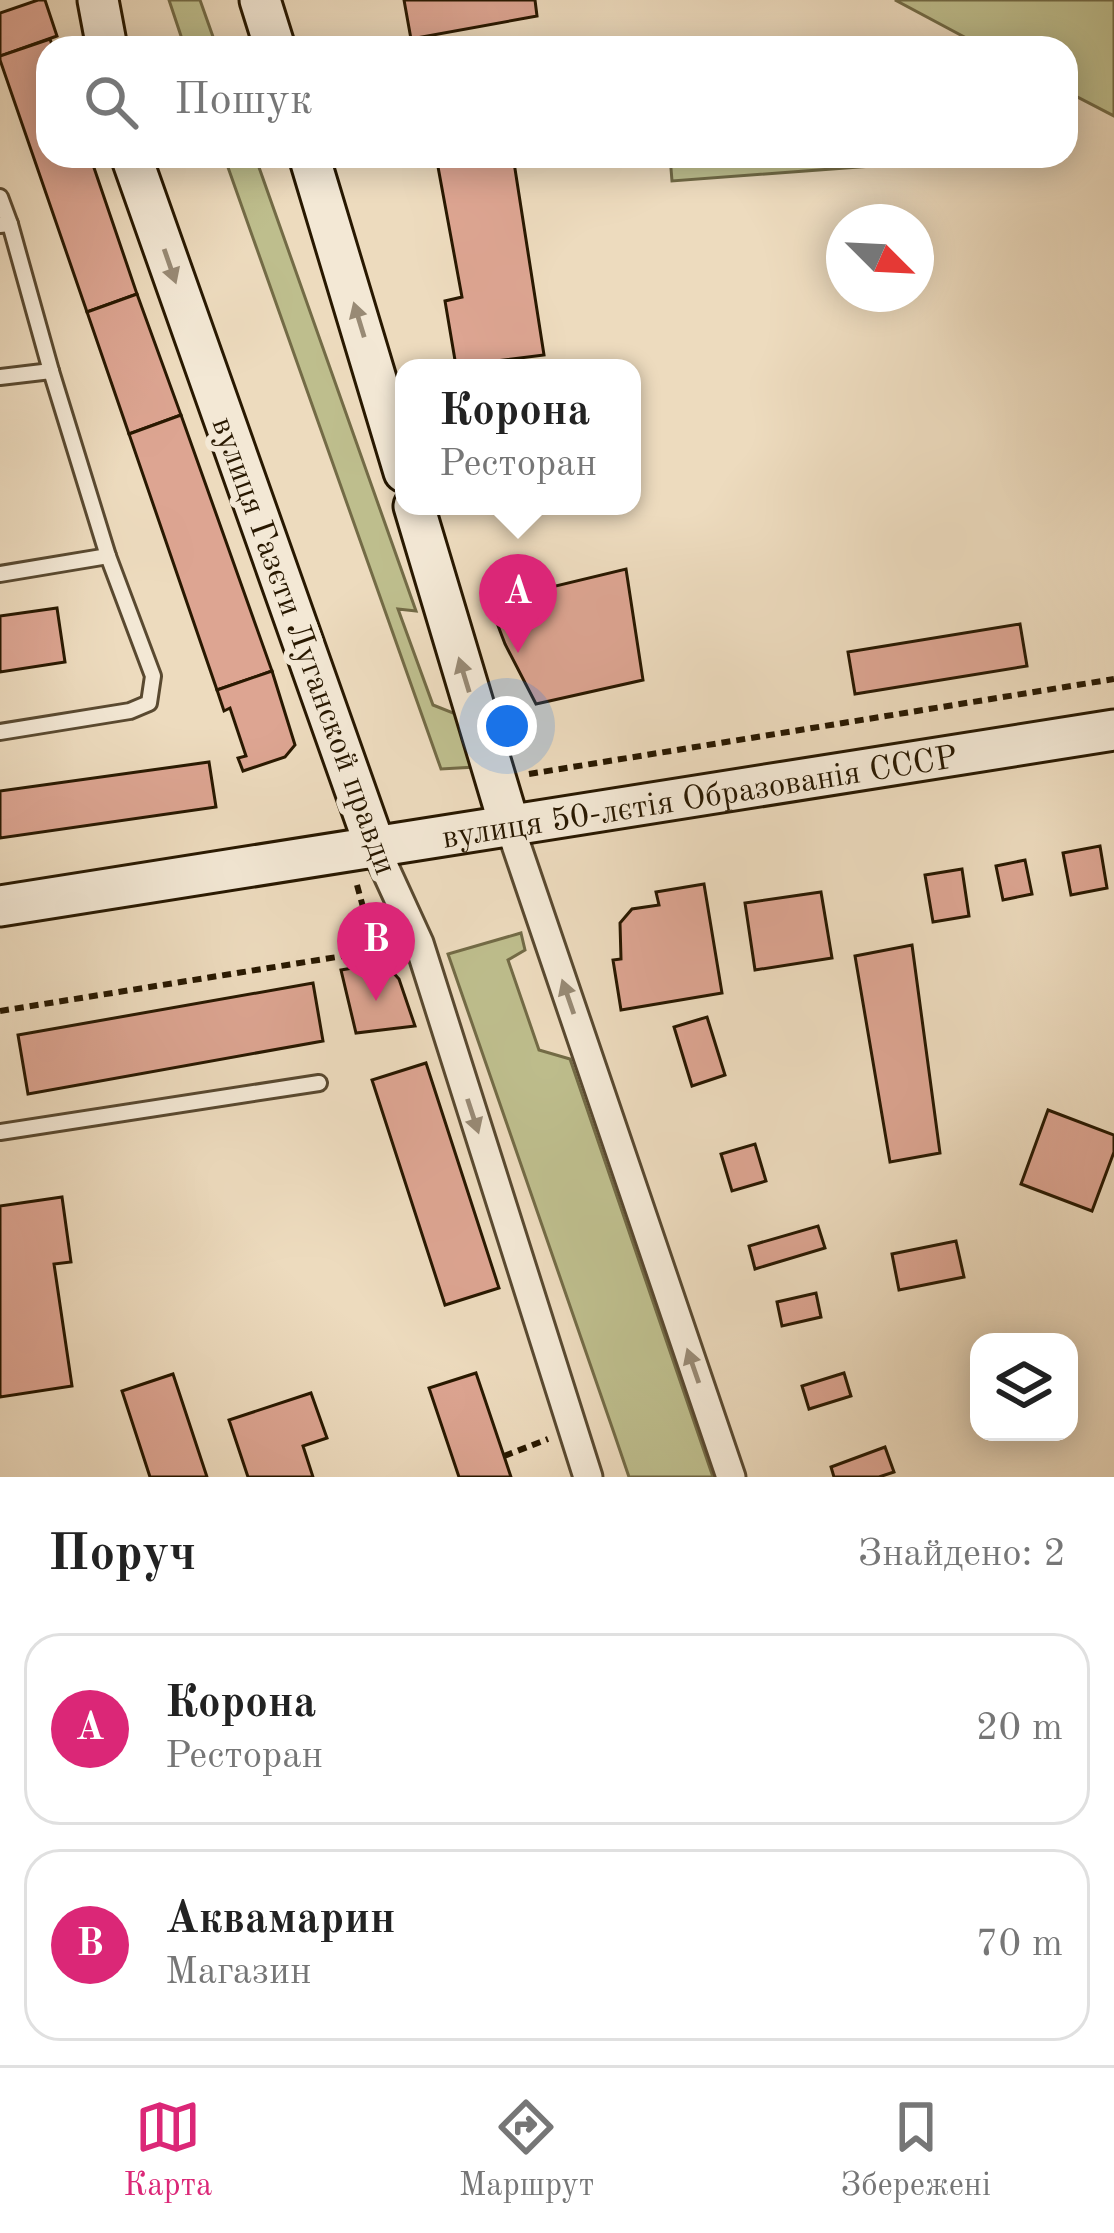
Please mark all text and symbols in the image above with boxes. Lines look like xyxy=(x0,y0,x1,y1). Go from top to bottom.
search box xyxy=(36,36,1078,168)
icon: search xyxy=(78,69,144,135)
text: Пошук xyxy=(174,79,313,124)
north arrow xyxy=(826,204,934,312)
one-way arrow xyxy=(162,249,180,285)
one-way arrow xyxy=(349,301,367,338)
popup xyxy=(395,359,641,515)
text: Корона xyxy=(439,390,590,435)
street label: вулиця Газєти Луганской правди xyxy=(204,413,401,879)
text: Ресторан xyxy=(439,445,597,484)
pin: A xyxy=(479,554,557,653)
one-way arrow xyxy=(454,656,472,693)
your location xyxy=(477,696,537,756)
street label: вулиця 50-лєтія Образованія СССР xyxy=(440,742,960,856)
pin: B xyxy=(337,902,415,1001)
one-way arrow xyxy=(557,978,576,1015)
one-way arrow xyxy=(465,1098,484,1135)
map controls xyxy=(970,1333,1078,1441)
button: layers xyxy=(970,1333,1078,1441)
one-way arrow xyxy=(683,1348,701,1384)
text: Поруч xyxy=(48,1530,196,1581)
text: Знайдено: 2 xyxy=(858,1535,1066,1574)
text: Корона xyxy=(165,1682,316,1727)
text: A xyxy=(75,1709,105,1748)
text: 20 m xyxy=(976,1709,1063,1748)
text: Ресторан xyxy=(165,1737,323,1776)
text: Аквамарин xyxy=(165,1898,395,1943)
text: B xyxy=(76,1925,104,1964)
text: 70 m xyxy=(976,1925,1063,1964)
text: Магазин xyxy=(165,1953,311,1992)
tab: Карта xyxy=(123,2094,212,2207)
tab: Маршрут xyxy=(459,2094,594,2207)
tab: Збережені xyxy=(841,2094,991,2207)

